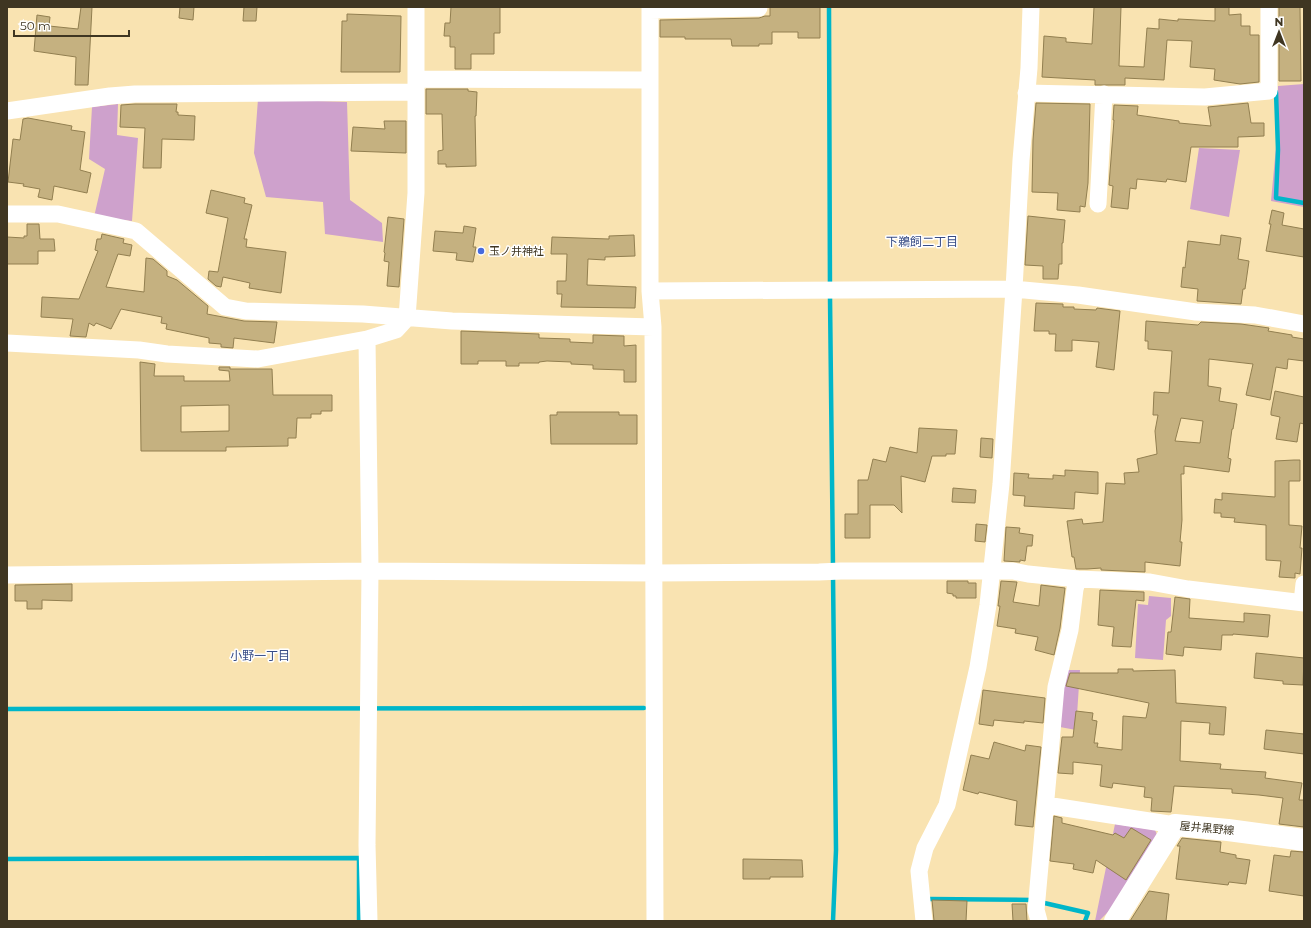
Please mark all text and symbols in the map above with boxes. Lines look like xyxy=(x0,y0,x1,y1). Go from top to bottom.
scale bar xyxy=(14,12,129,38)
north arrow xyxy=(1259,12,1299,52)
text: N xyxy=(1275,15,1283,29)
text: 50 m xyxy=(20,18,51,33)
district label: 下鵜飼二丁目 xyxy=(886,234,958,249)
place label: 玉ノ井神社 xyxy=(489,244,544,258)
marker: 玉ノ井神社 xyxy=(476,246,486,256)
district label: 小野一丁目 xyxy=(230,648,290,663)
street label: 屋井黒野線 xyxy=(1179,819,1235,837)

